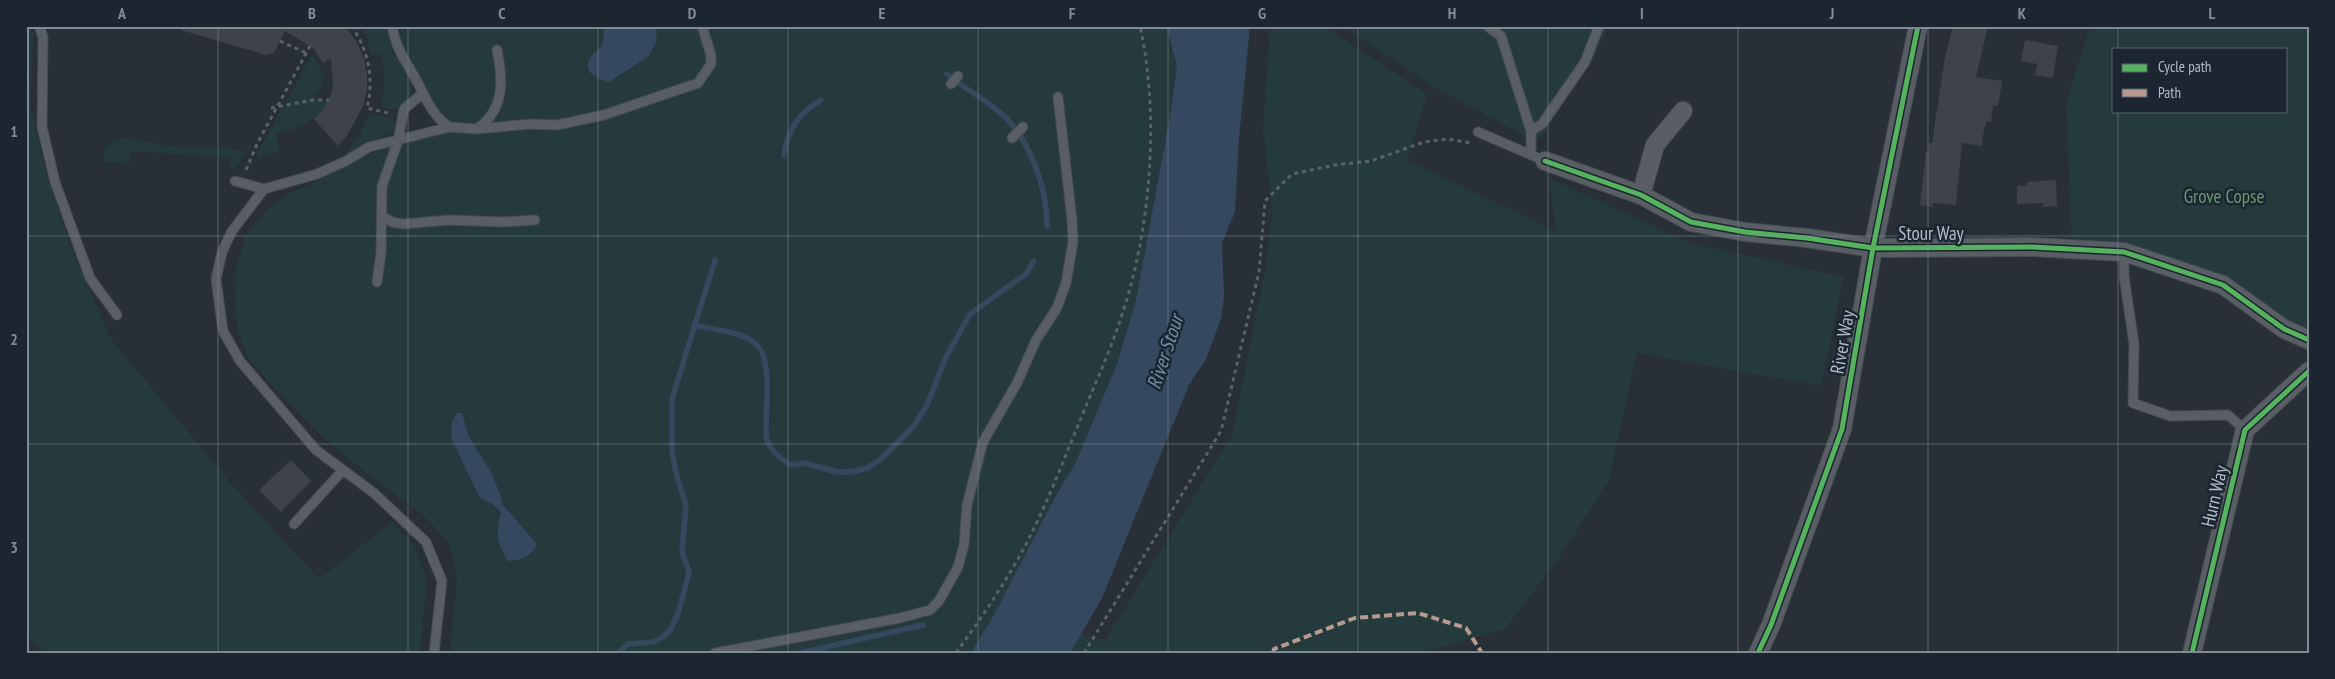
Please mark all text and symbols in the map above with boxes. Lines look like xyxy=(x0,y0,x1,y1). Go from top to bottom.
text: A xyxy=(117,3,127,23)
text: B xyxy=(308,3,316,23)
text: C xyxy=(498,3,506,23)
text: D xyxy=(688,3,697,23)
text: E xyxy=(879,3,886,23)
text: F xyxy=(1069,3,1076,23)
text: G xyxy=(1258,3,1266,23)
text: H xyxy=(1448,3,1456,23)
text: I xyxy=(1640,3,1644,23)
text: J xyxy=(1829,3,1834,23)
text: K xyxy=(2018,3,2027,23)
text: L xyxy=(2209,3,2216,23)
legend xyxy=(2112,48,2288,112)
text: Cycle path xyxy=(2158,57,2211,76)
text: Path xyxy=(2158,83,2181,102)
text: 1 xyxy=(10,121,18,141)
park label: Grove Copse xyxy=(2184,184,2265,208)
street label: Stour Way xyxy=(1898,221,1965,245)
street label: River Way xyxy=(1825,307,1860,376)
water label: River Stour xyxy=(1141,309,1190,392)
text: 2 xyxy=(10,329,18,349)
street label: Hurn Way xyxy=(2195,462,2233,529)
text: 3 xyxy=(10,537,18,557)

